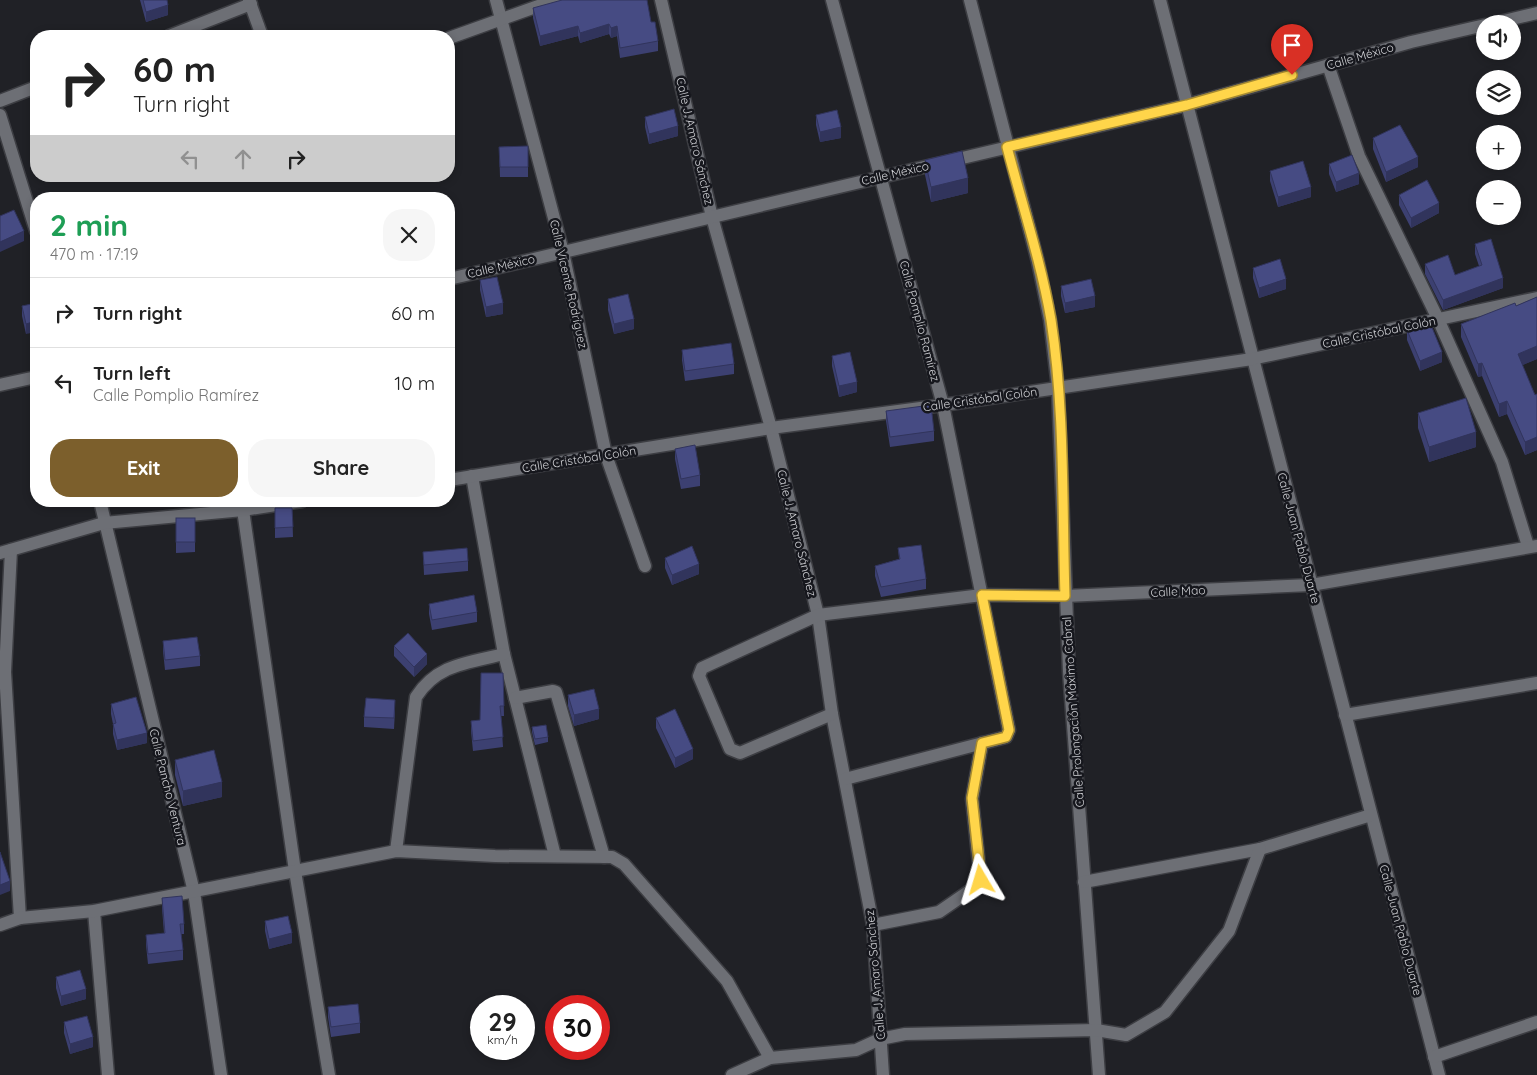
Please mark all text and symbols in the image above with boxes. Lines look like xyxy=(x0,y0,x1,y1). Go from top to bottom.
map controls xyxy=(1476,15,1521,225)
button: sound xyxy=(1476,15,1521,60)
pin xyxy=(1271,24,1313,75)
icon: arrive xyxy=(1278,31,1306,59)
street label: Calle México xyxy=(1325,39,1395,73)
text: 60 m xyxy=(133,47,216,91)
icon: right xyxy=(50,50,115,115)
button: layers xyxy=(1476,70,1521,115)
street label: Calle J. Amaro Sánchez xyxy=(673,76,717,206)
text: Turn right xyxy=(133,90,230,118)
button: + xyxy=(1476,125,1521,170)
icon: left xyxy=(176,145,204,173)
icon: ahead xyxy=(229,145,257,173)
icon: right xyxy=(282,145,310,173)
street label: Calle México xyxy=(860,158,930,188)
button: − xyxy=(1476,180,1521,225)
text: 2 min xyxy=(50,206,128,244)
button: close xyxy=(383,209,435,261)
street label: Calle Vicente Rodríguez xyxy=(547,218,591,350)
text: 470 m · 17:19 xyxy=(50,244,138,264)
street label: Calle México xyxy=(466,251,536,281)
street label: Calle Pomplio Ramírez xyxy=(897,259,943,383)
icon: right xyxy=(50,299,78,327)
text: Turn right xyxy=(93,301,182,325)
text: 60 m xyxy=(391,301,435,325)
street label: Calle Cristóbal Colón xyxy=(1321,313,1437,351)
text: Turn left xyxy=(93,361,171,385)
icon: left xyxy=(50,369,78,397)
text: 10 m xyxy=(394,371,435,395)
street label: Calle Cristóbal Colón xyxy=(922,384,1038,414)
text: Calle Pomplio Ramírez xyxy=(93,385,259,405)
button: Exit xyxy=(50,439,238,497)
button: Share xyxy=(248,439,435,497)
street label: Calle Cristóbal Colón xyxy=(521,443,637,475)
street label: Calle J. Amaro Sánchez xyxy=(774,468,820,598)
street label: Calle Juan Pablo Duarte xyxy=(1274,471,1324,605)
street label: Calle Mao xyxy=(1150,582,1206,600)
street label: Calle Prolongación Máximo Cabral xyxy=(1059,616,1087,808)
street label: Calle Pancho Ventura xyxy=(146,727,190,847)
position arrow xyxy=(954,853,1006,905)
street label: Calle Juan Pablo Duarte xyxy=(1376,863,1426,997)
street label: Calle J. Amaro Sánchez xyxy=(862,909,888,1041)
speed limit sign: 30 xyxy=(545,995,610,1060)
text: 29 xyxy=(488,1006,517,1037)
text: km/h xyxy=(487,1032,518,1047)

